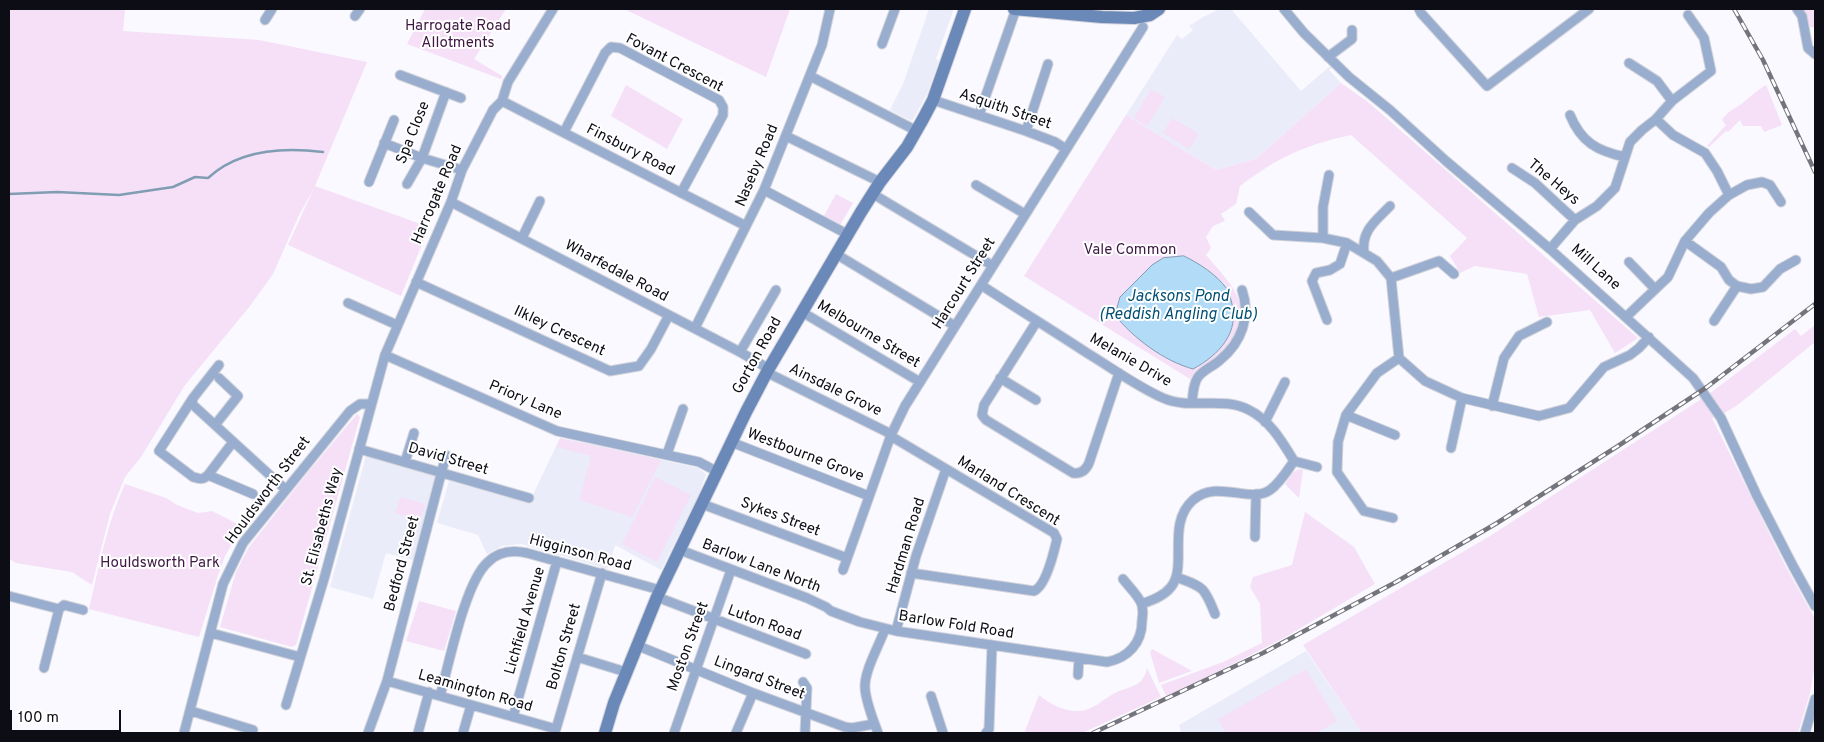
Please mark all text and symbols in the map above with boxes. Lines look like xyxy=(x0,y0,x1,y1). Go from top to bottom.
park label: Harrogate Road Allotments xyxy=(405,18,511,53)
street label: Fovant Crescent xyxy=(622,31,726,97)
street label: Asquith Street xyxy=(957,86,1053,134)
street label: Spa Close xyxy=(393,99,435,167)
street label: Finsbury Road xyxy=(583,121,677,181)
street label: Naseby Road xyxy=(733,122,783,210)
street label: Harrogate Road xyxy=(409,143,467,247)
street label: The Heys xyxy=(1523,156,1583,210)
street label: Harcourt Street xyxy=(930,235,1000,333)
street label: Wharfedale Road xyxy=(561,237,671,307)
street label: Mill Lane xyxy=(1567,241,1623,295)
park label: Vale Common xyxy=(1084,242,1176,260)
water label: Jacksons Pond (Reddish Angling Club) xyxy=(1099,288,1257,326)
street label: Melbourne Street xyxy=(813,297,923,373)
street label: Ilkley Crescent xyxy=(510,303,608,361)
street label: Gorton Road xyxy=(729,314,787,398)
street label: Melanie Drive xyxy=(1086,330,1174,392)
street label: Ainsdale Grove xyxy=(786,361,884,421)
street label: Priory Lane xyxy=(486,377,564,425)
street label: Westbourne Grove xyxy=(744,425,866,487)
street label: Houldsworth Street xyxy=(223,434,315,548)
street label: David Street xyxy=(406,440,490,480)
street label: Marland Crescent xyxy=(953,453,1063,531)
street label: St. Elisabeths Way xyxy=(299,466,347,588)
street label: Sykes Street xyxy=(738,495,822,541)
street label: Hardman Road xyxy=(884,496,930,596)
street label: Bedford Street xyxy=(382,514,424,614)
street label: Higginson Road xyxy=(527,532,633,576)
street label: Barlow Lane North xyxy=(699,536,823,598)
park label: Houldsworth Park xyxy=(100,555,220,573)
street label: Lichfield Avenue xyxy=(502,565,550,677)
street label: Moston Street xyxy=(664,600,714,694)
street label: Bolton Street xyxy=(544,602,586,692)
street label: Luton Road xyxy=(725,602,803,646)
street label: Barlow Fold Road xyxy=(897,608,1015,644)
street label: Lingard Street xyxy=(711,653,807,705)
street label: Leamington Road xyxy=(416,667,534,717)
scale bar xyxy=(12,700,124,732)
text: 100 m xyxy=(18,709,59,728)

